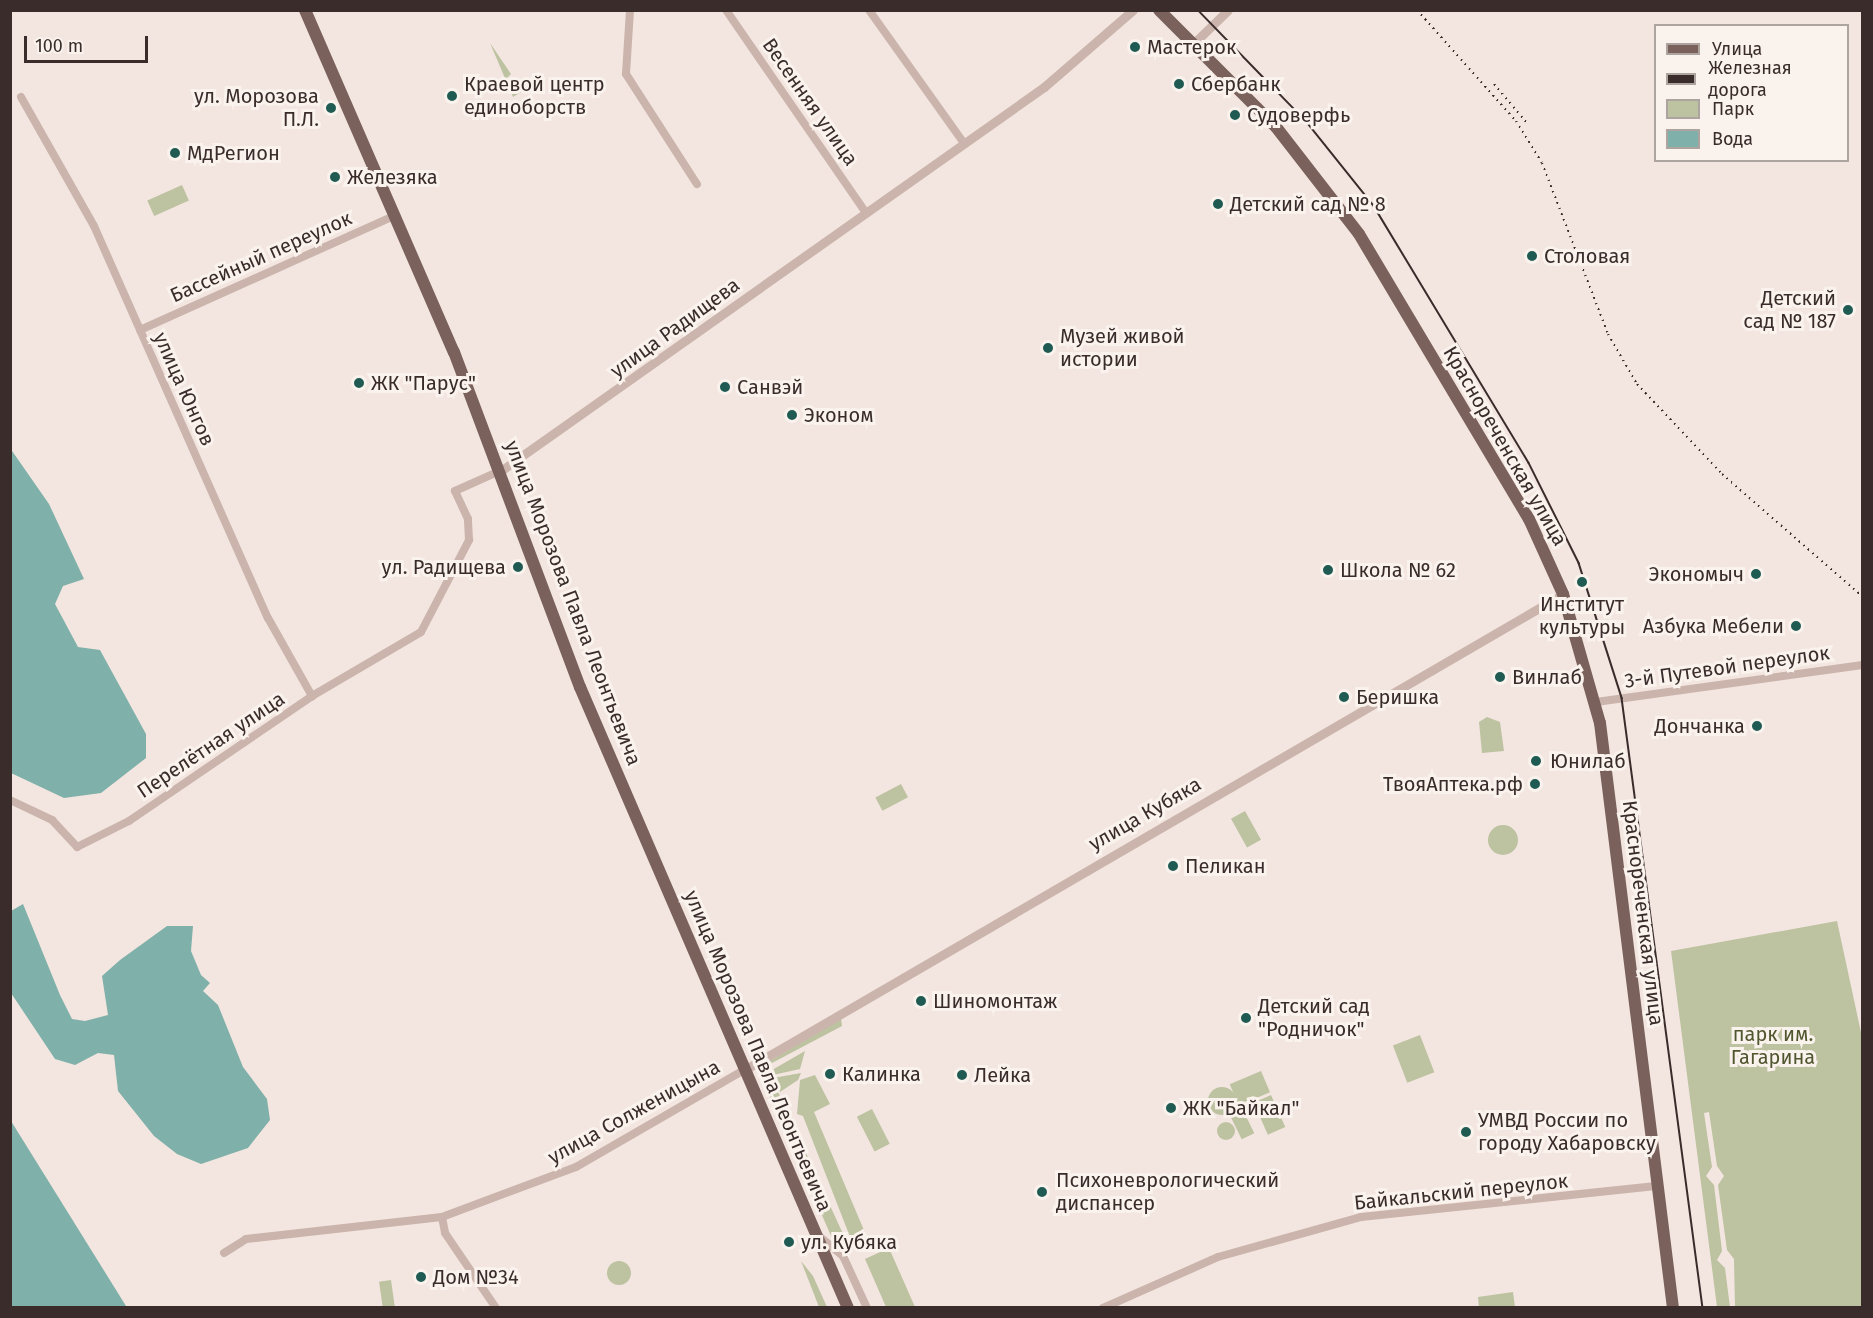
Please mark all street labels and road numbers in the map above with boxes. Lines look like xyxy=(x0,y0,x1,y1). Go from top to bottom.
street label: Весенняя улица xyxy=(757,34,863,170)
street label: Бассейный переулок xyxy=(167,206,355,308)
street label: улица Радищева xyxy=(606,273,744,383)
street label: улица Юнгов xyxy=(148,328,220,450)
street label: Краснореченская улица xyxy=(1438,342,1572,550)
street label: улица Морозова Павла Леонтьевича xyxy=(500,437,646,769)
street label: 3-й Путевой переулок xyxy=(1623,641,1831,693)
street label: Перелётная улица xyxy=(133,687,289,803)
street label: улица Кубяка xyxy=(1085,772,1205,856)
street label: Краснореченская улица xyxy=(1617,799,1669,1027)
street label: улица Морозова Павла Леонтьевича xyxy=(679,887,837,1215)
street label: улица Солженицына xyxy=(544,1055,724,1169)
street label: Байкальский переулок xyxy=(1353,1169,1569,1215)

